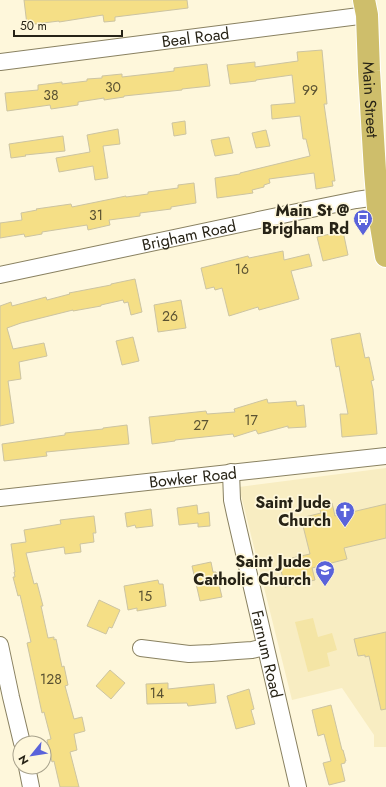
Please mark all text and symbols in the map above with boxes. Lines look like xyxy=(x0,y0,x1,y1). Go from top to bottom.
scale bar xyxy=(14,12,122,38)
text: 50 m xyxy=(20,17,47,35)
street label: Beal Road xyxy=(160,21,231,53)
street label: Main Street xyxy=(357,61,384,139)
house number: 30 xyxy=(105,77,121,97)
house number: 99 xyxy=(302,80,318,100)
house number: 38 xyxy=(43,85,59,105)
place label: Main St @ Brigham Rd xyxy=(262,199,350,240)
house number: 31 xyxy=(89,205,103,225)
bus stop icon: Main St @ Brigham Rd xyxy=(352,208,374,236)
street label: Brigham Road xyxy=(140,214,238,256)
house number: 16 xyxy=(235,259,249,279)
house number: 26 xyxy=(162,306,178,326)
house number: 17 xyxy=(244,410,258,430)
house number: 27 xyxy=(193,415,209,435)
street label: Bowker Road xyxy=(148,461,238,493)
place label: Saint Jude Church xyxy=(255,491,331,532)
church icon: Saint Jude Church xyxy=(334,500,356,528)
place label: Saint Jude Catholic Church xyxy=(193,550,311,591)
school or university icon: Saint Jude Catholic Church xyxy=(314,559,336,587)
house number: 15 xyxy=(138,586,152,606)
street label: Farnum Road xyxy=(246,608,289,700)
house number: 128 xyxy=(40,669,62,689)
house number: 14 xyxy=(150,683,164,703)
north arrow xyxy=(12,735,52,775)
text: N xyxy=(14,752,32,768)

